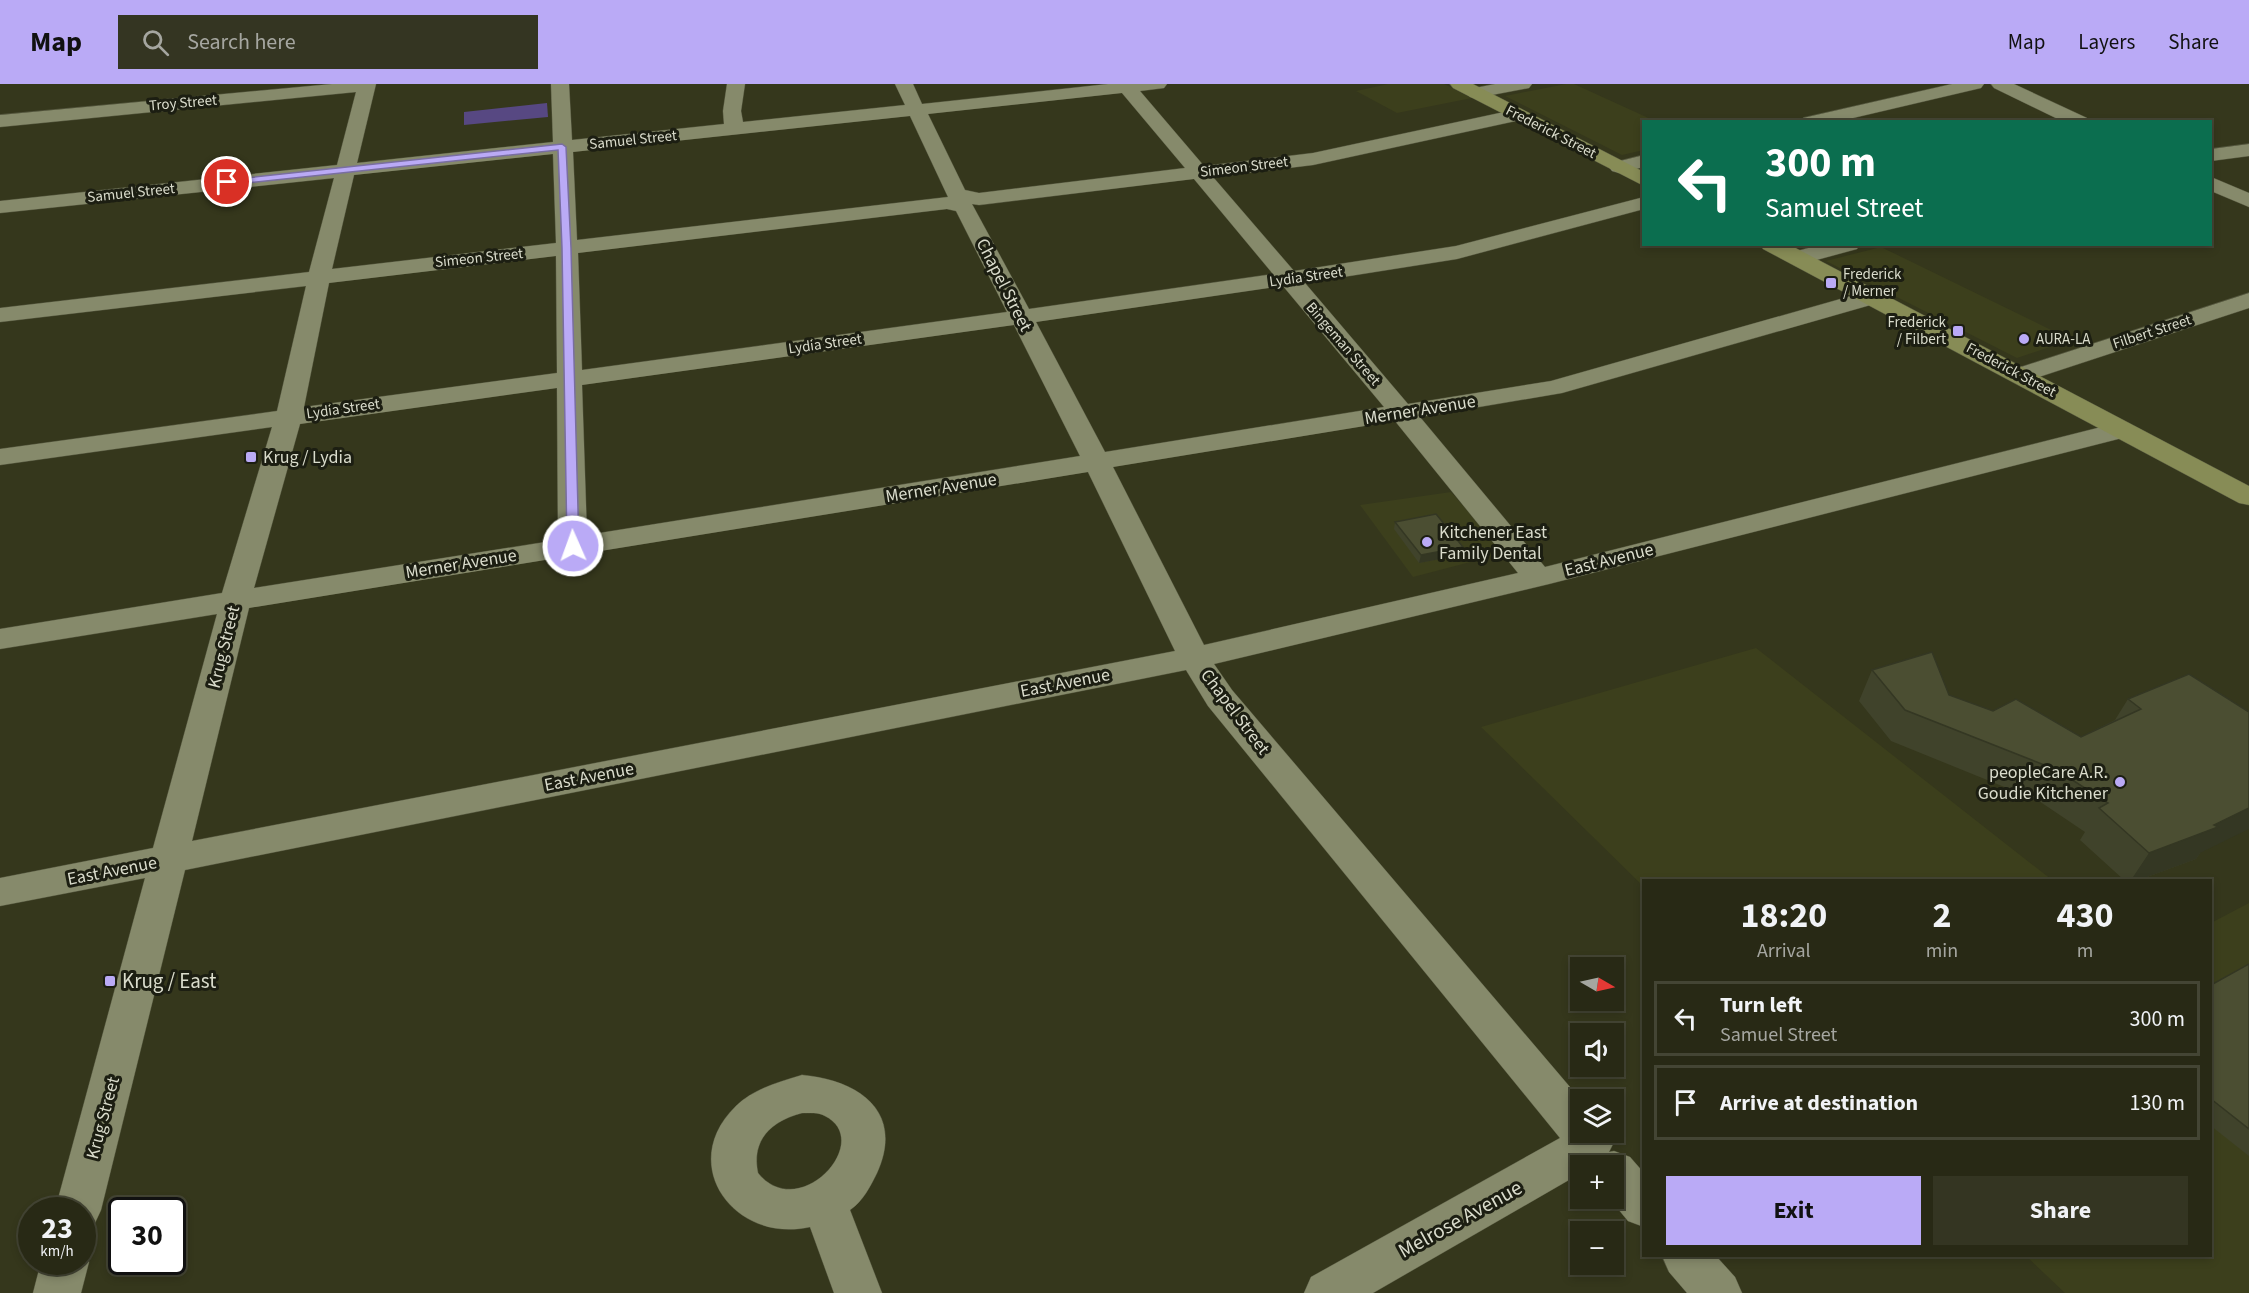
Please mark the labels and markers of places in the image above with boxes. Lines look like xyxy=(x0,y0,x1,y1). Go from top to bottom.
pin xyxy=(201,156,252,207)
place label: Frederick / Merner xyxy=(1843,264,1902,302)
marker: Frederick / Merner xyxy=(1824,276,1838,290)
place label: Frederick / Filbert xyxy=(1887,312,1947,350)
marker: Frederick / Filbert xyxy=(1951,324,1965,338)
place label: AURA-LA xyxy=(2036,329,2091,350)
marker: AURA-LA xyxy=(2017,332,2031,346)
place label: Krug / Lydia xyxy=(263,445,352,470)
marker: Krug / Lydia xyxy=(244,450,258,464)
place label: Kitchener East Family Dental xyxy=(1439,520,1547,566)
marker: Kitchener East Family Dental xyxy=(1420,535,1434,549)
place label: peopleCare A.R. Goudie Kitchener xyxy=(1978,760,2109,806)
marker: peopleCare A.R. Goudie Kitchener xyxy=(2113,775,2127,789)
place label: Krug / East xyxy=(122,966,216,996)
marker: Krug / East xyxy=(103,974,117,988)

